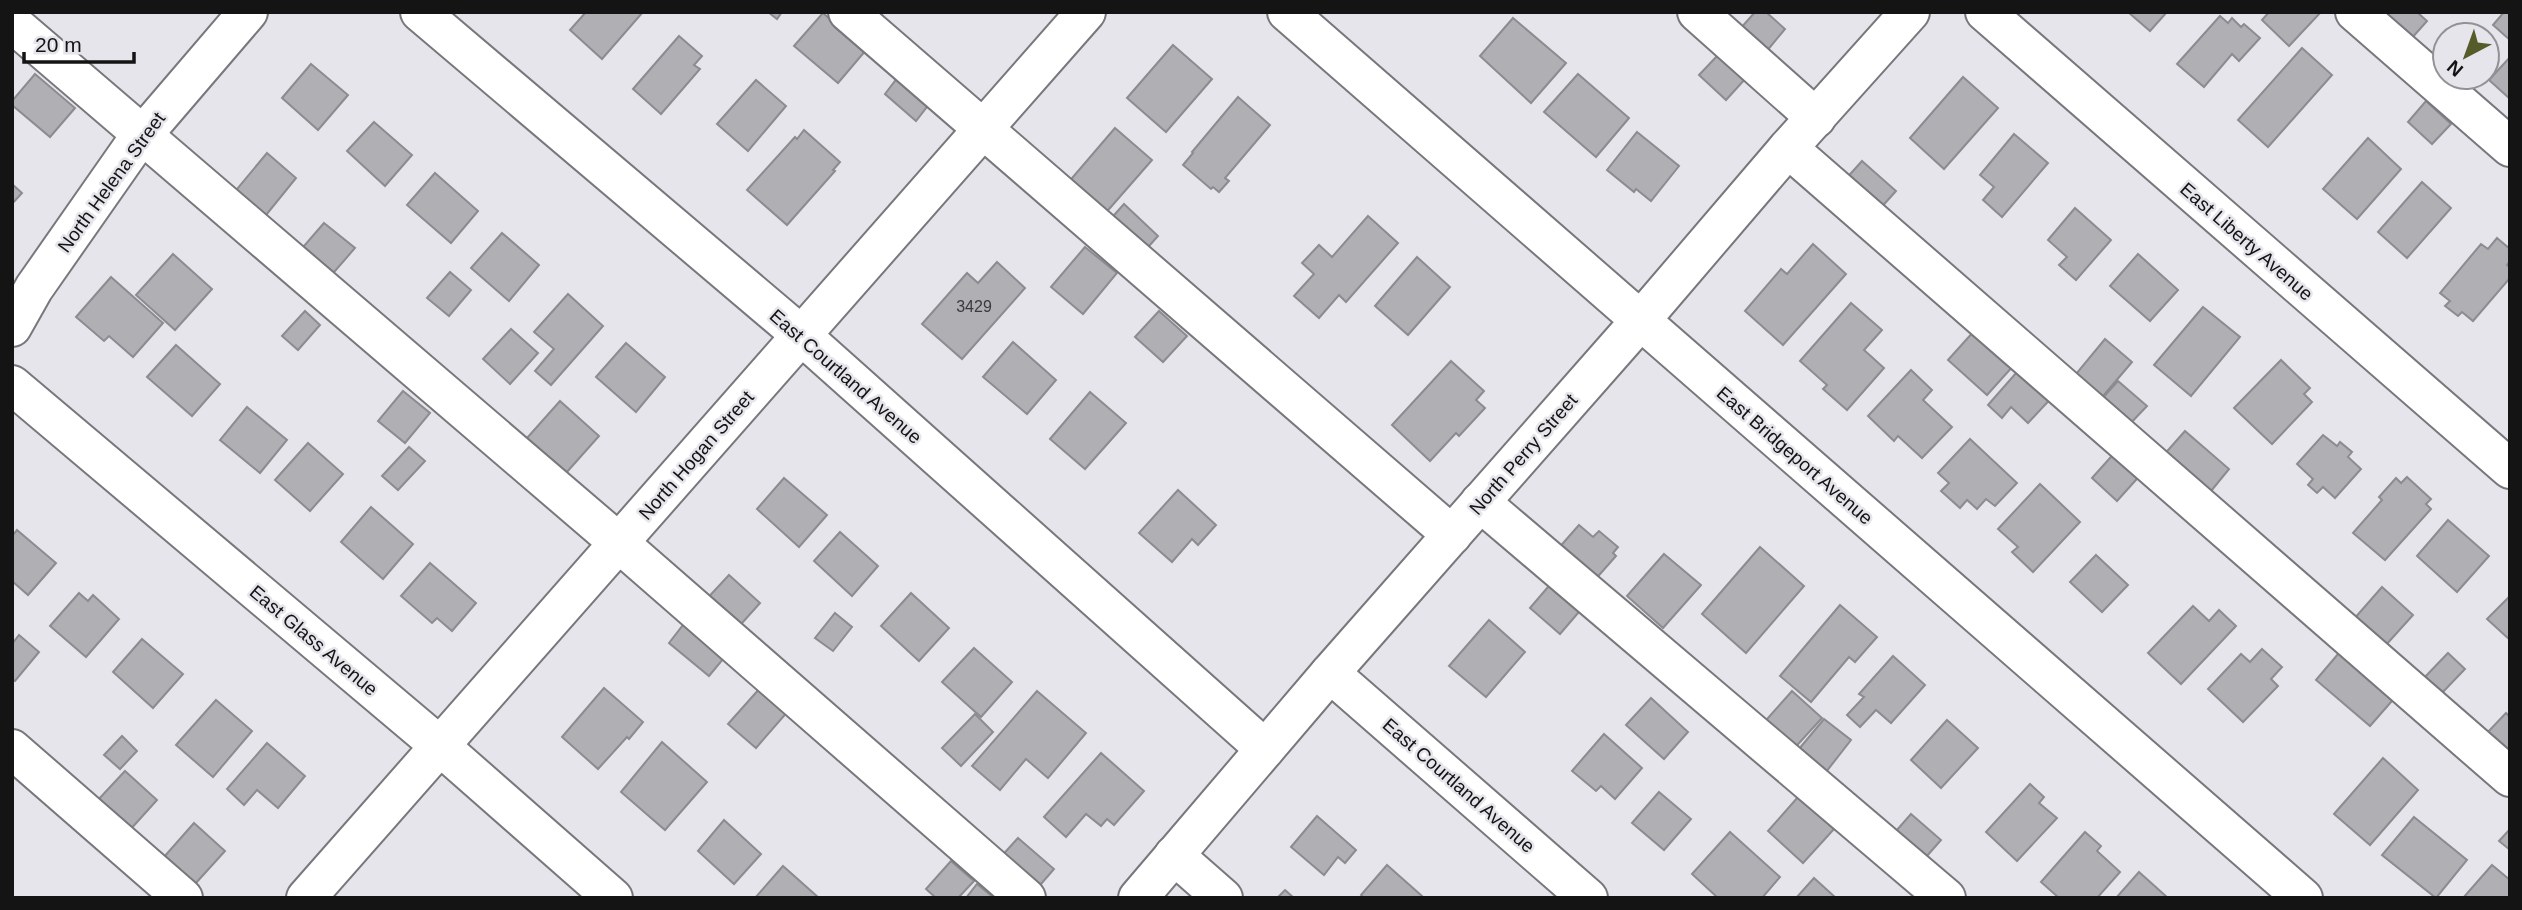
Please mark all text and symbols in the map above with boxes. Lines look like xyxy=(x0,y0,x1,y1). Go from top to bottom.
scale bar xyxy=(24,21,135,65)
north arrow xyxy=(2431,21,2501,91)
text: 20 m xyxy=(35,33,82,56)
text: N xyxy=(2443,56,2467,81)
street label: North Helena Street xyxy=(54,108,170,256)
street label: East Liberty Avenue xyxy=(2176,178,2317,305)
house number: 3429 xyxy=(956,298,992,315)
street label: East Courtland Avenue xyxy=(766,305,926,448)
street label: East Bridgeport Avenue xyxy=(1713,382,1877,529)
street label: North Hogan Street xyxy=(635,386,758,524)
street label: North Perry Street xyxy=(1465,389,1582,519)
street label: East Glass Avenue xyxy=(246,581,382,700)
street label: East Courtland Avenue xyxy=(1379,714,1539,857)

